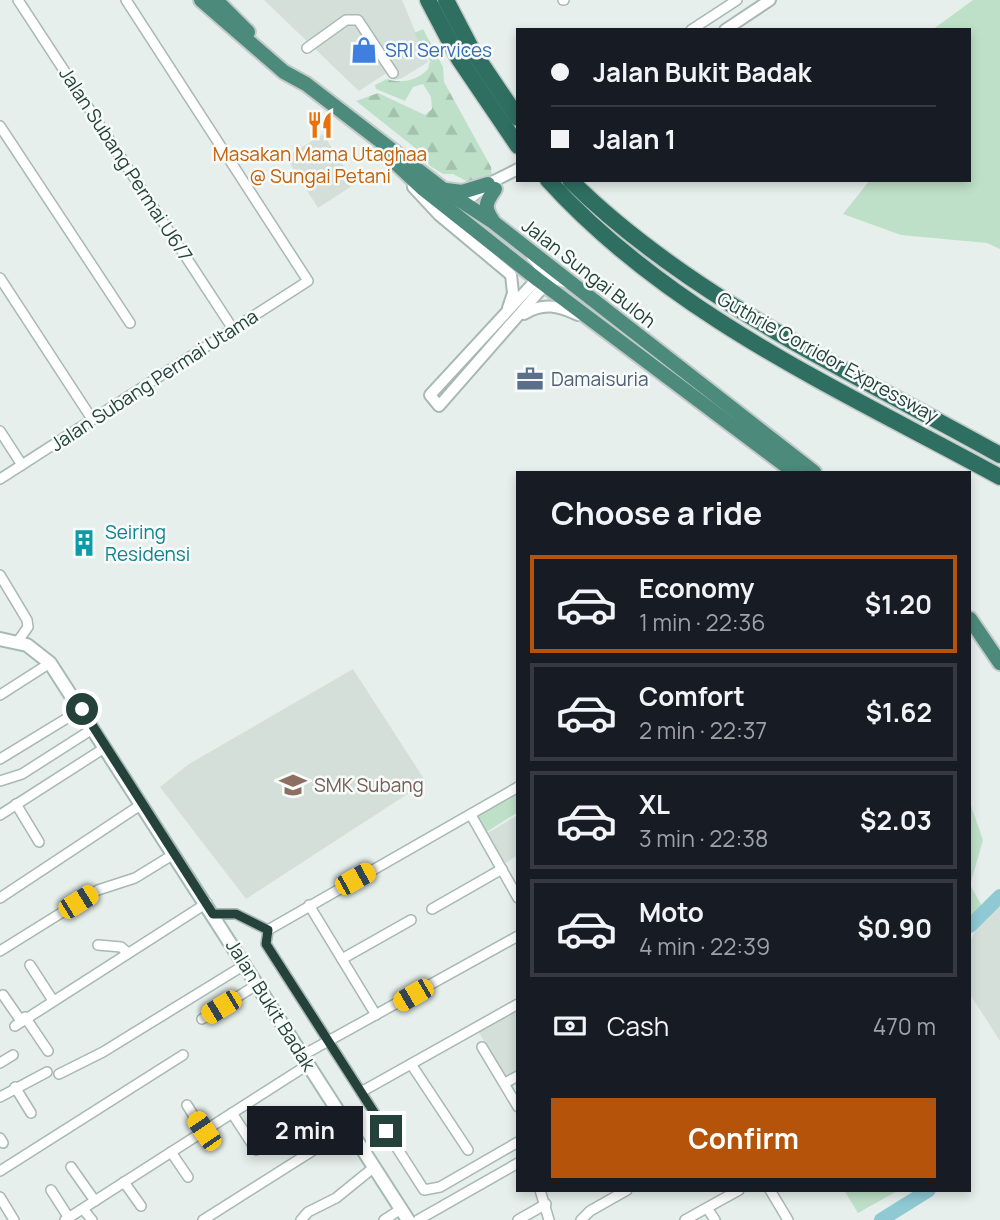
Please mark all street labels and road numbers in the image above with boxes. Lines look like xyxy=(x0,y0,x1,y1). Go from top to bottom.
street label: Jalan Subang Permai U6/7 xyxy=(53,62,199,266)
street label: Jalan Sungai Buloh xyxy=(517,212,661,334)
street label: Guthrie Corridor Expressway xyxy=(713,285,943,429)
street label: Jalan Subang Permai Utama xyxy=(45,303,263,457)
street label: Jalan Bukit Badak xyxy=(220,934,322,1076)

